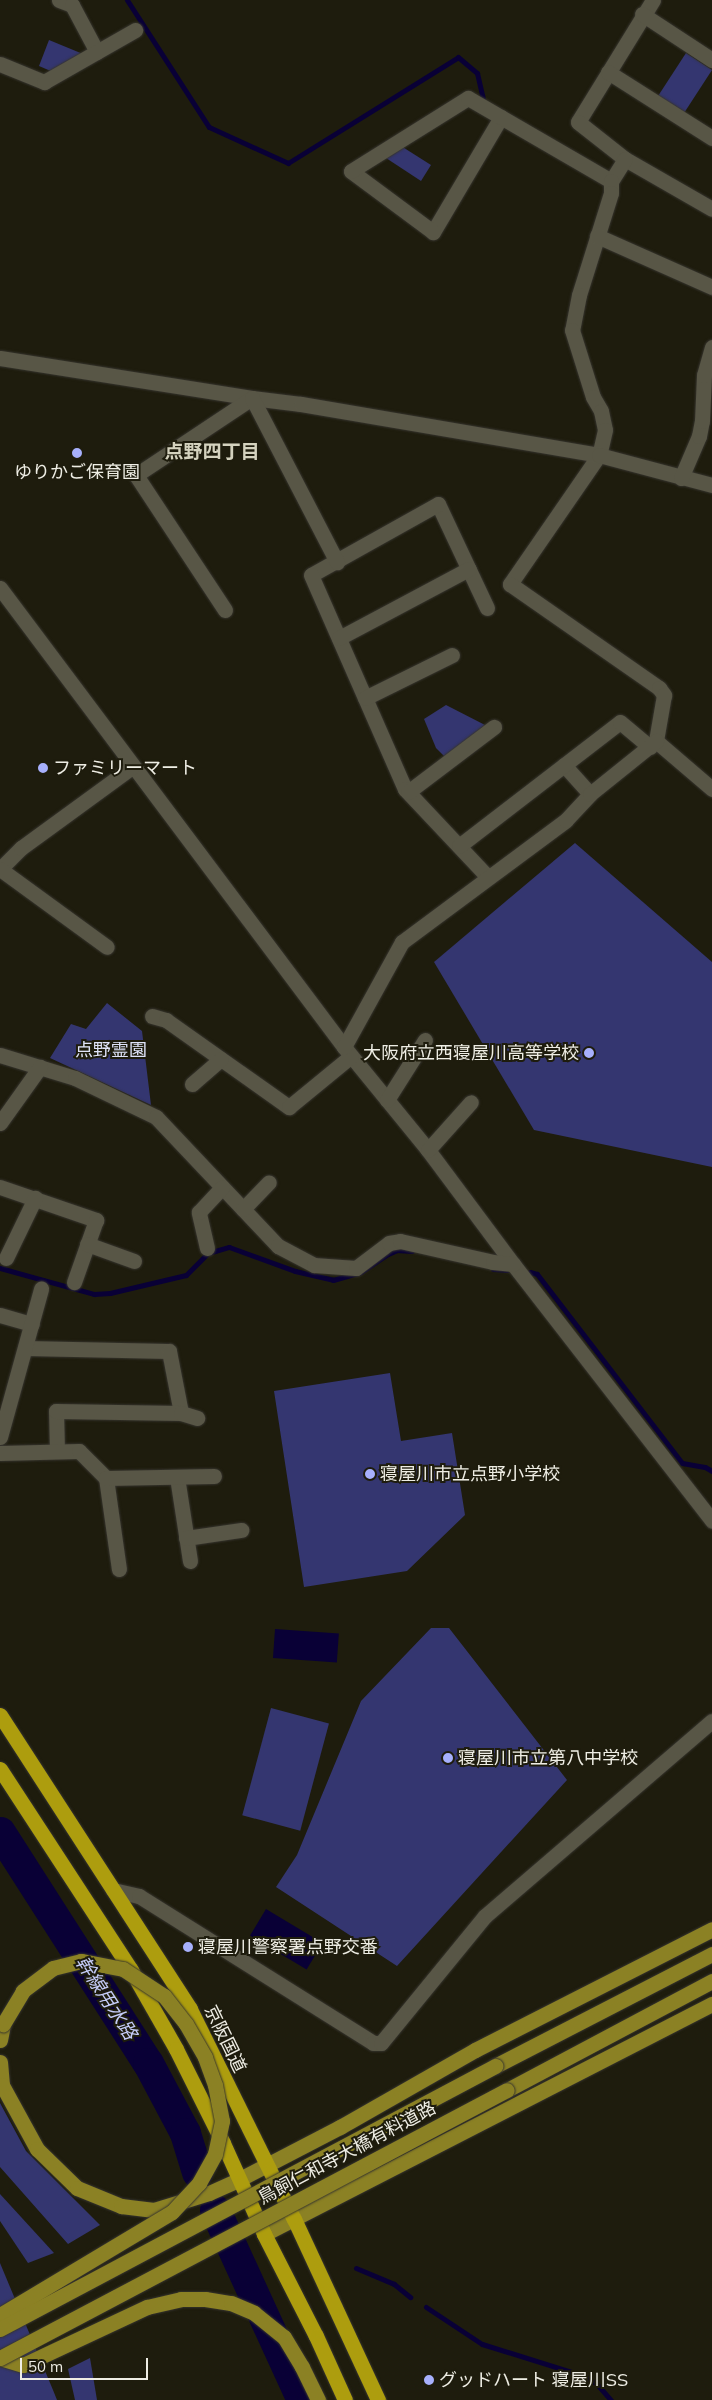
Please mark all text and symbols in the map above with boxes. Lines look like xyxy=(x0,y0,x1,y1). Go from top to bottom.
district label: 点野四丁目 xyxy=(165,441,259,463)
marker: ゆりかご保育園 xyxy=(71,447,83,459)
place label: ゆりかご保育園 xyxy=(14,461,140,483)
place label: ファミリーマート xyxy=(53,757,197,779)
marker: ファミリーマート xyxy=(37,762,49,774)
park label: 点野霊園 xyxy=(75,1039,147,1061)
place label: 大阪府立西寝屋川高等学校 xyxy=(363,1042,579,1064)
marker: 大阪府立西寝屋川高等学校 xyxy=(583,1047,595,1059)
place label: 寝屋川市立点野小学校 xyxy=(380,1463,560,1485)
marker: 寝屋川市立点野小学校 xyxy=(364,1468,376,1480)
place label: 寝屋川市立第八中学校 xyxy=(458,1747,638,1769)
marker: 寝屋川市立第八中学校 xyxy=(442,1752,454,1764)
place label: 寝屋川警察署点野交番 xyxy=(198,1936,378,1958)
marker: 寝屋川警察署点野交番 xyxy=(182,1941,194,1953)
water label: 幹線用水路 xyxy=(71,1952,141,2044)
street label: 京阪国道 xyxy=(200,2002,250,2076)
street label: 鳥飼仁和寺大橋有料道路 xyxy=(255,2097,439,2209)
scale bar xyxy=(22,2348,150,2380)
text: 50 m xyxy=(28,2357,63,2376)
place label: グッドハート 寝屋川SS xyxy=(439,2369,628,2391)
marker: グッドハート 寝屋川SS xyxy=(423,2374,435,2386)

